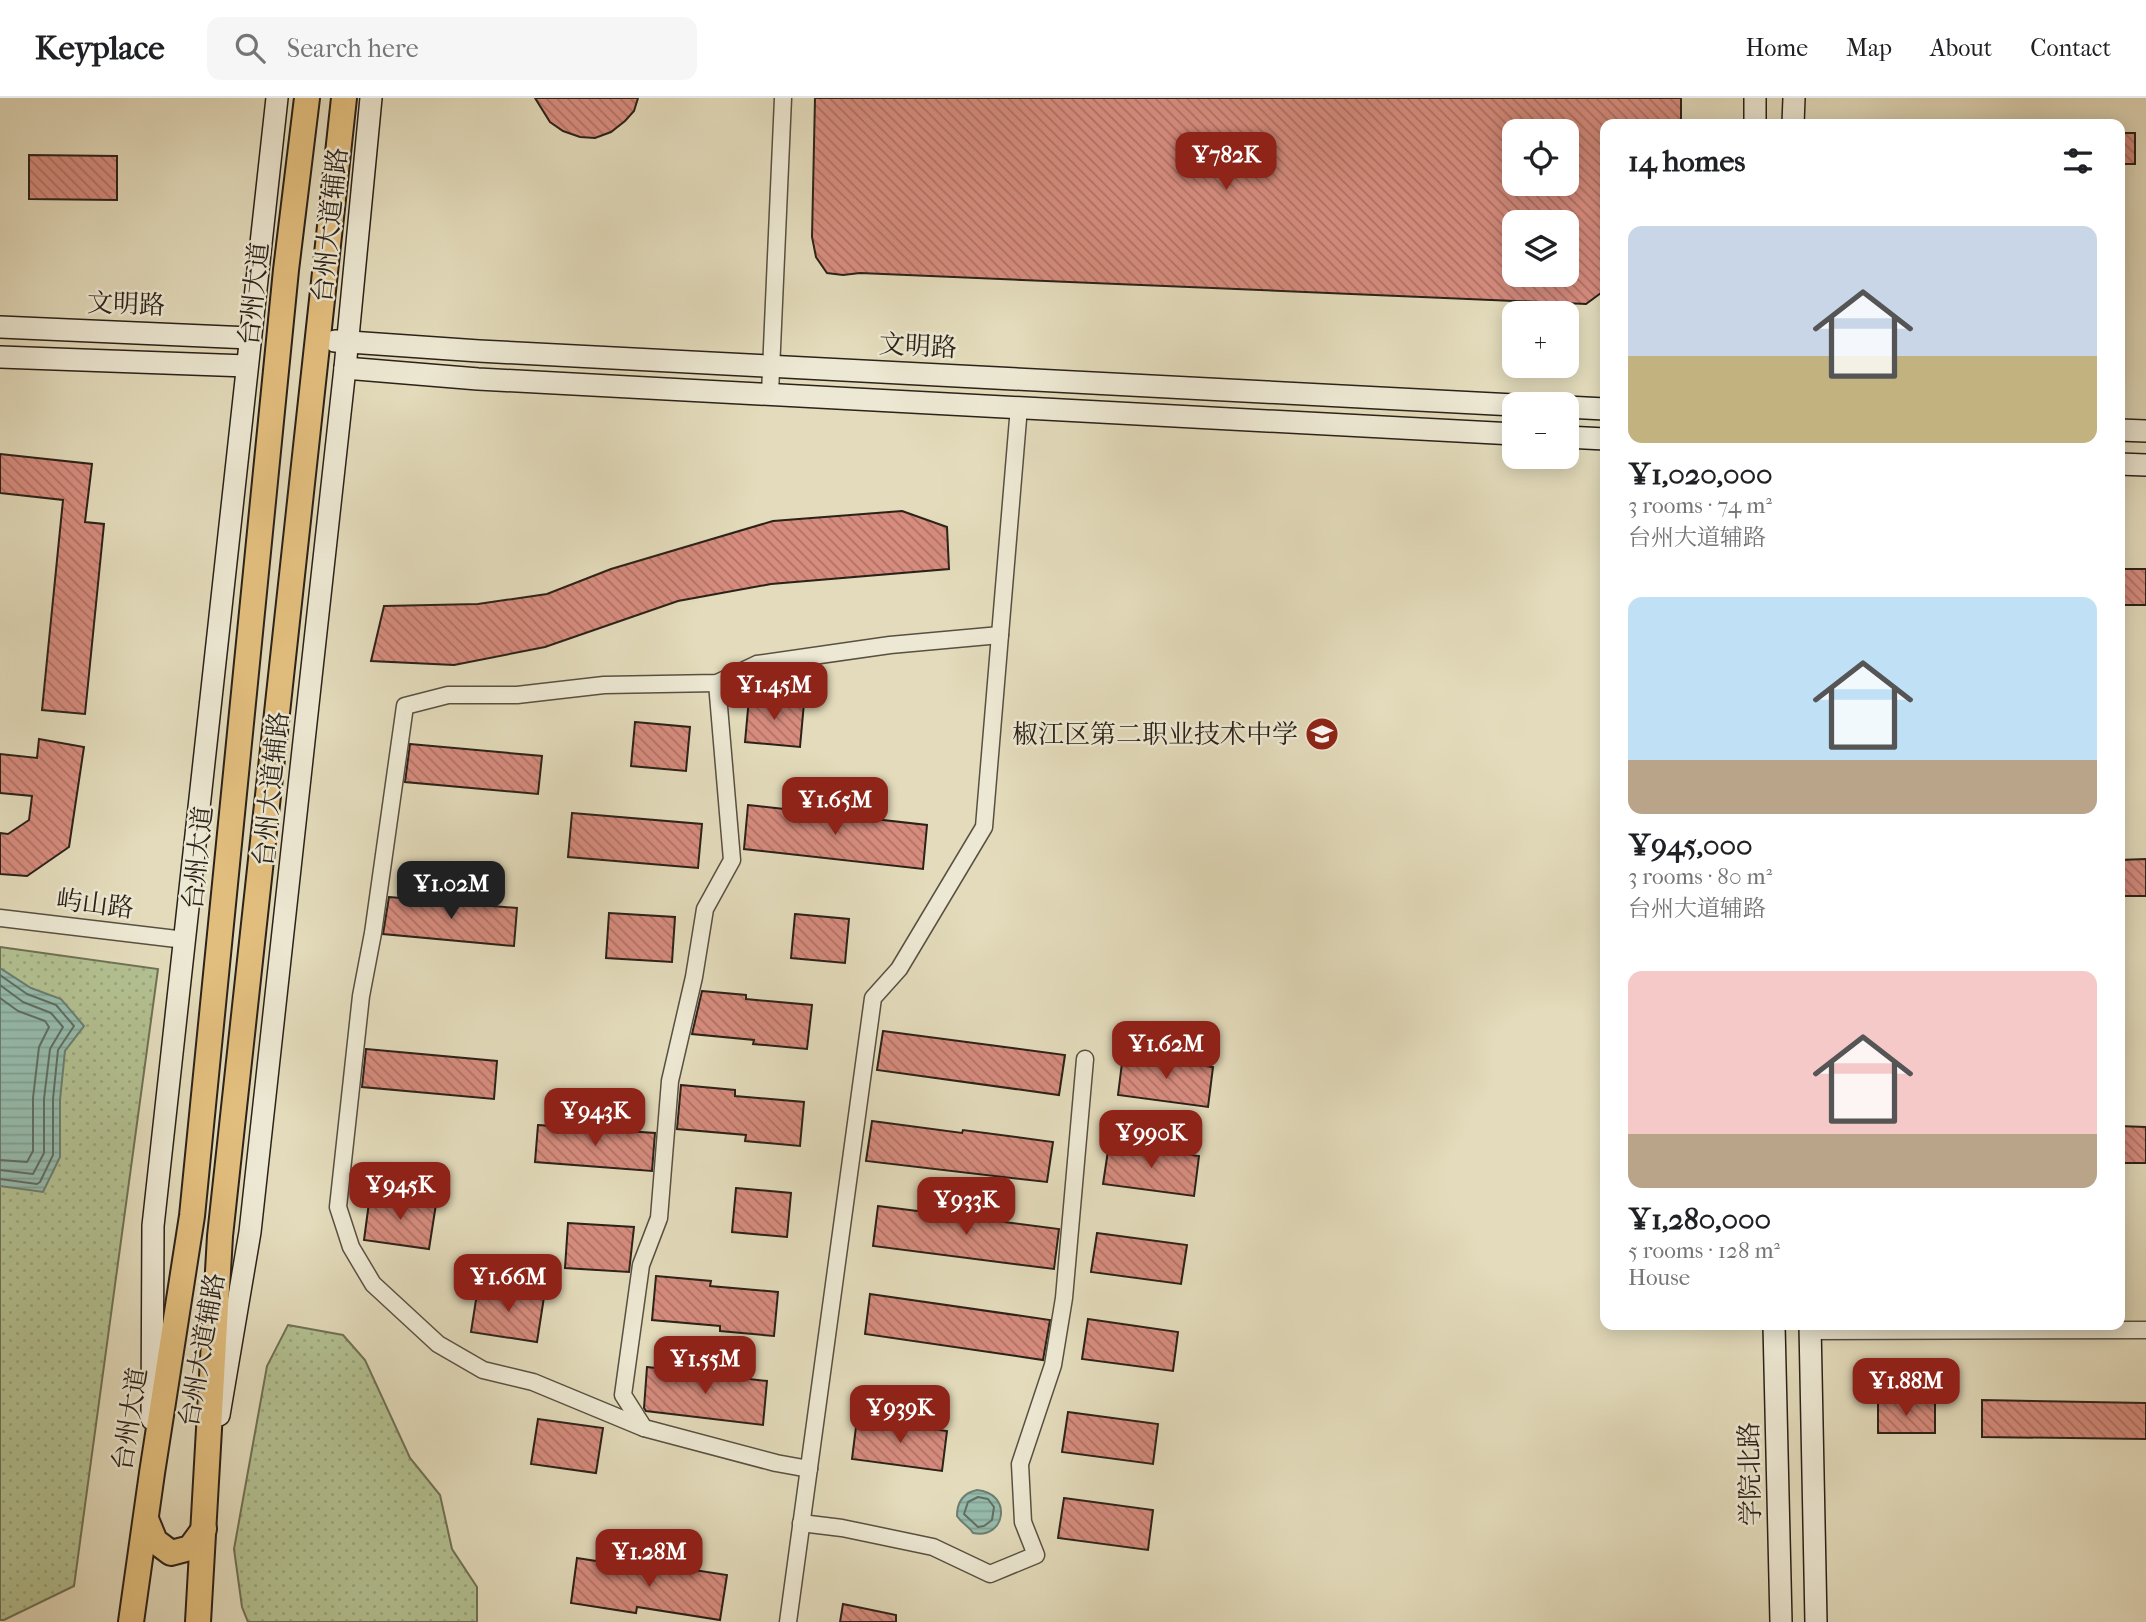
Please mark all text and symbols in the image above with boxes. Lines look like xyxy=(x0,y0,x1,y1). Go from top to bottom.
search box xyxy=(207,17,697,80)
text: Keyplace xyxy=(35,29,165,68)
icon: search xyxy=(231,29,269,67)
text: Search here xyxy=(287,33,419,64)
text: Home xyxy=(1746,34,1808,62)
text: Map xyxy=(1846,34,1892,62)
text: About xyxy=(1930,34,1992,62)
text: Contact xyxy=(2030,34,2111,62)
map controls xyxy=(1502,119,1579,469)
button: locate xyxy=(1502,119,1579,196)
pin: ¥782K xyxy=(1177,132,1275,192)
text: ¥782K xyxy=(1191,141,1261,168)
icon: filters xyxy=(2059,142,2097,180)
text: 14 homes xyxy=(1628,144,1745,179)
street label: 台州大道辅路 xyxy=(306,146,354,304)
button: layers xyxy=(1502,210,1579,287)
street label: 台州大道 xyxy=(233,241,275,347)
icon: home xyxy=(1800,271,1926,397)
street label: 文明路 xyxy=(86,287,166,321)
button: + xyxy=(1502,301,1579,378)
street label: 文明路 xyxy=(878,328,958,364)
button: − xyxy=(1502,392,1579,469)
text: ¥1,020,000 xyxy=(1628,457,1773,492)
text: 3 rooms · 74 m² xyxy=(1628,492,1772,519)
text: 台州大道辅路 xyxy=(1628,524,1766,551)
icon: home xyxy=(1800,642,1926,768)
pin: ¥1.45M xyxy=(717,662,831,722)
text: ¥1.45M xyxy=(736,671,812,698)
street label: 台州大道辅路 xyxy=(247,710,295,868)
school or university icon: 椒江区第二职业技术中学 xyxy=(1303,715,1341,753)
place label: 椒江区第二职业技术中学 xyxy=(1012,719,1298,750)
pin: ¥1.65M xyxy=(778,778,892,837)
text: ¥1.65M xyxy=(798,786,872,813)
street label: 台州大道 xyxy=(177,805,219,911)
text: ¥945,000 xyxy=(1628,828,1753,863)
pin: ¥1.02M xyxy=(394,862,508,921)
text: 3 rooms · 80 m² xyxy=(1628,863,1772,890)
text: ¥1.02M xyxy=(413,870,489,897)
street label: 屿山路 xyxy=(54,884,136,924)
text: 台州大道辅路 xyxy=(1628,895,1766,922)
icon: home xyxy=(1800,1016,1926,1142)
pin: ¥1.62M xyxy=(1109,1021,1223,1081)
text: ¥1.62M xyxy=(1128,1030,1204,1057)
pin: ¥943K xyxy=(546,1088,644,1148)
text: ¥943K xyxy=(560,1097,630,1124)
pin: ¥990K xyxy=(1102,1110,1200,1170)
text: ¥990K xyxy=(1115,1119,1187,1146)
pin: ¥945K xyxy=(351,1162,449,1222)
text: ¥945K xyxy=(365,1171,435,1198)
pin: ¥933K xyxy=(917,1178,1015,1237)
text: ¥933K xyxy=(933,1186,999,1213)
text: ¥1,280,000 xyxy=(1628,1202,1771,1237)
text: 5 rooms · 128 m² xyxy=(1628,1237,1780,1264)
pin: ¥1.66M xyxy=(451,1254,565,1314)
text: ¥1.66M xyxy=(470,1263,546,1290)
text: House xyxy=(1628,1264,1690,1291)
street label: 台州大道辅路 xyxy=(173,1270,231,1430)
pin: ¥1.55M xyxy=(648,1336,762,1396)
text: ¥1.55M xyxy=(670,1345,740,1372)
pin: ¥1.88M xyxy=(1849,1358,1963,1418)
street label: 台州大道 xyxy=(107,1365,153,1473)
text: ¥1.88M xyxy=(1869,1367,1943,1394)
pin: ¥939K xyxy=(851,1386,949,1445)
text: ¥939K xyxy=(866,1394,934,1421)
street label: 学院北路 xyxy=(1734,1422,1766,1526)
pin: ¥1.28M xyxy=(592,1530,706,1589)
text: ¥1.28M xyxy=(612,1538,686,1565)

